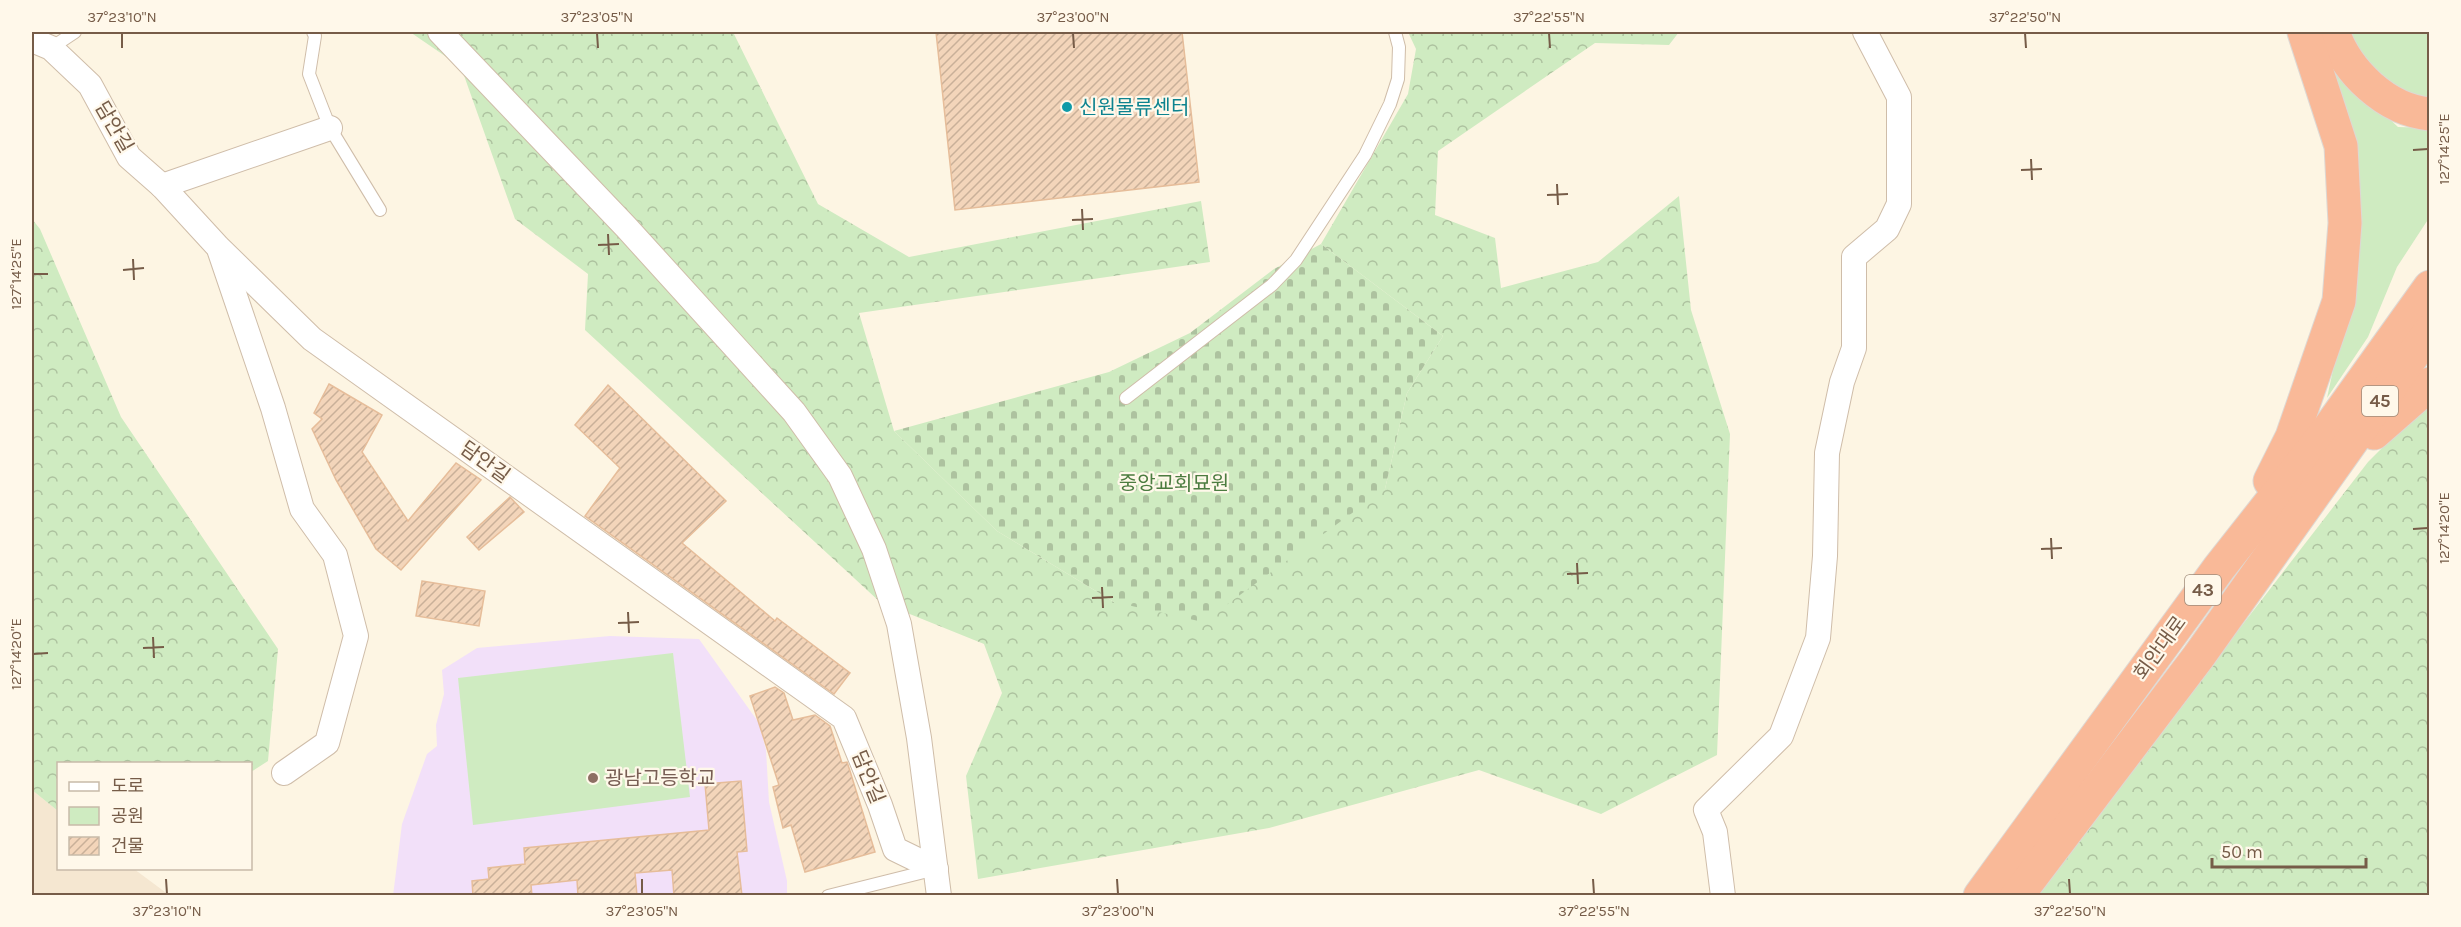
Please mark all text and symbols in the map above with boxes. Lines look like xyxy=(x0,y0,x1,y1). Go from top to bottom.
text: 37°23'10"N xyxy=(87,8,157,26)
text: 37°23'05"N xyxy=(561,8,633,26)
text: 37°23'00"N xyxy=(1036,8,1110,26)
text: 37°22'55"N xyxy=(1513,8,1585,26)
text: 37°22'50"N xyxy=(1989,8,2061,26)
place label: 신원물류센터 xyxy=(1079,96,1189,119)
street label: 담안길 xyxy=(90,97,138,157)
marker: 신원물류센터 xyxy=(1060,100,1074,114)
text: 127°14'25"E xyxy=(2435,113,2453,185)
text: 127°14'25"E xyxy=(7,238,25,310)
road number: 45 xyxy=(2362,386,2398,416)
street label: 담안길 xyxy=(456,436,514,488)
park label: 중앙교회묘원 xyxy=(1119,472,1229,495)
text: 127°14'20"E xyxy=(2435,492,2453,564)
road number: 43 xyxy=(2185,575,2221,605)
street label: 회안대로 xyxy=(2129,611,2191,685)
text: 127°14'20"E xyxy=(7,618,25,690)
street label: 담안길 xyxy=(847,747,889,807)
legend xyxy=(57,762,252,870)
place label: 광남고등학교 xyxy=(605,767,715,790)
marker: 광남고등학교 xyxy=(586,771,600,785)
text: 도로 xyxy=(111,775,144,797)
text: 공원 xyxy=(111,805,144,827)
scale bar xyxy=(2212,831,2366,869)
text: 건물 xyxy=(111,835,144,857)
text: 50 m xyxy=(2221,841,2263,863)
text: 37°23'10"N xyxy=(132,902,202,920)
text: 37°23'05"N xyxy=(606,902,678,920)
text: 37°23'00"N xyxy=(1081,902,1155,920)
text: 37°22'55"N xyxy=(1558,902,1630,920)
text: 37°22'50"N xyxy=(2034,902,2106,920)

